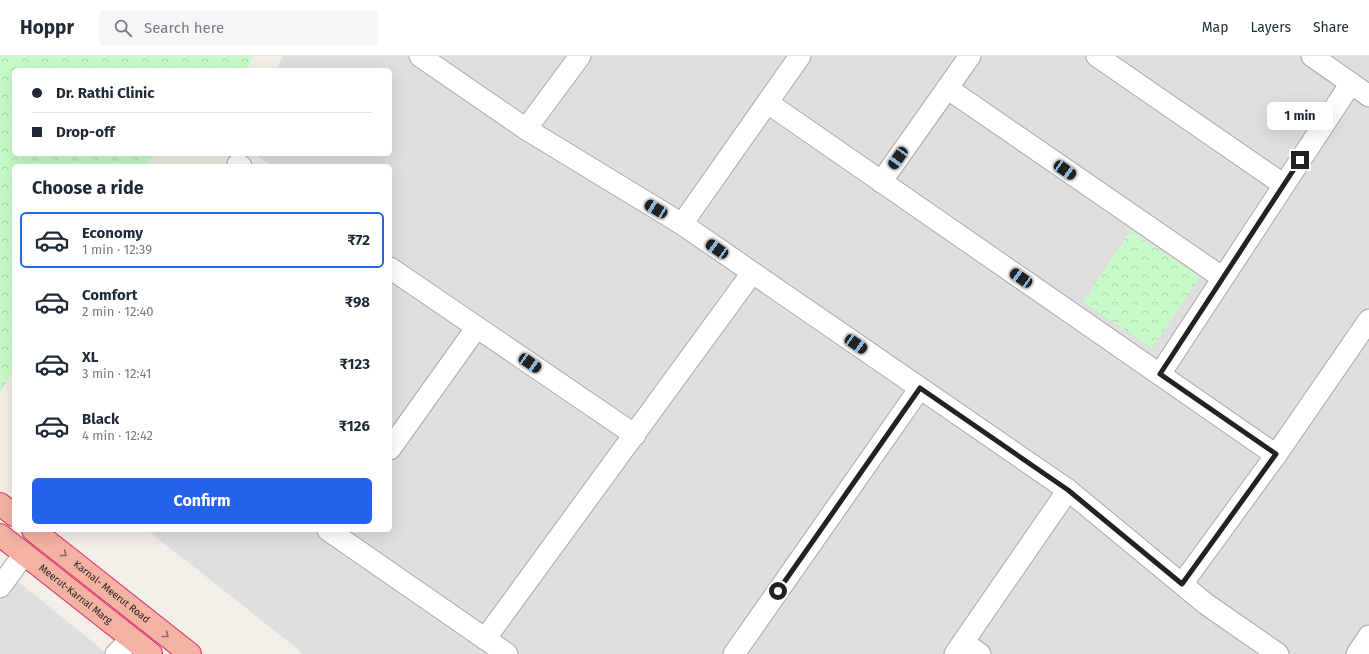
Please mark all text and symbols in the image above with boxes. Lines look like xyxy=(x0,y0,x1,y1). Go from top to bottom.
search box xyxy=(98,10,378,46)
text: Hoppr xyxy=(20,16,74,39)
icon: search xyxy=(112,17,134,39)
text: Search here xyxy=(144,19,224,37)
text: Map xyxy=(1202,19,1228,36)
text: Layers xyxy=(1250,19,1291,36)
text: Share xyxy=(1313,19,1349,36)
text: Dr. Rathi Clinic xyxy=(56,84,155,102)
callout: 1 min xyxy=(1267,102,1333,130)
text: 1 min xyxy=(1284,108,1316,123)
text: Drop-off xyxy=(56,123,115,141)
car xyxy=(886,145,910,171)
route end xyxy=(1291,151,1309,169)
car xyxy=(1052,158,1078,182)
text: Choose a ride xyxy=(32,177,144,199)
car xyxy=(643,198,669,220)
icon: car xyxy=(34,222,70,258)
text: Economy xyxy=(82,224,143,242)
text: ₹72 xyxy=(347,231,370,249)
car xyxy=(704,237,730,261)
text: 1 min · 12:39 xyxy=(82,242,152,257)
car xyxy=(1008,266,1034,290)
icon: car xyxy=(34,284,70,320)
text: Comfort xyxy=(82,286,138,304)
text: ₹98 xyxy=(345,293,370,311)
text: 2 min · 12:40 xyxy=(82,304,154,319)
car xyxy=(843,332,869,356)
icon: car xyxy=(34,346,70,382)
text: XL xyxy=(82,348,98,366)
car xyxy=(517,351,543,375)
text: ₹123 xyxy=(339,355,370,373)
text: 3 min · 12:41 xyxy=(82,366,151,381)
icon: car xyxy=(34,408,70,444)
text: Black xyxy=(82,410,119,428)
text: ₹126 xyxy=(339,417,370,435)
text: 4 min · 12:42 xyxy=(82,428,153,443)
button: Confirm xyxy=(32,478,372,524)
one-way arrow xyxy=(59,550,66,557)
street label: Karnal- Meerut Road xyxy=(71,558,152,626)
street label: Meerut-Karnal Marg xyxy=(36,562,115,627)
route start xyxy=(769,582,787,600)
one-way arrow xyxy=(161,630,168,637)

